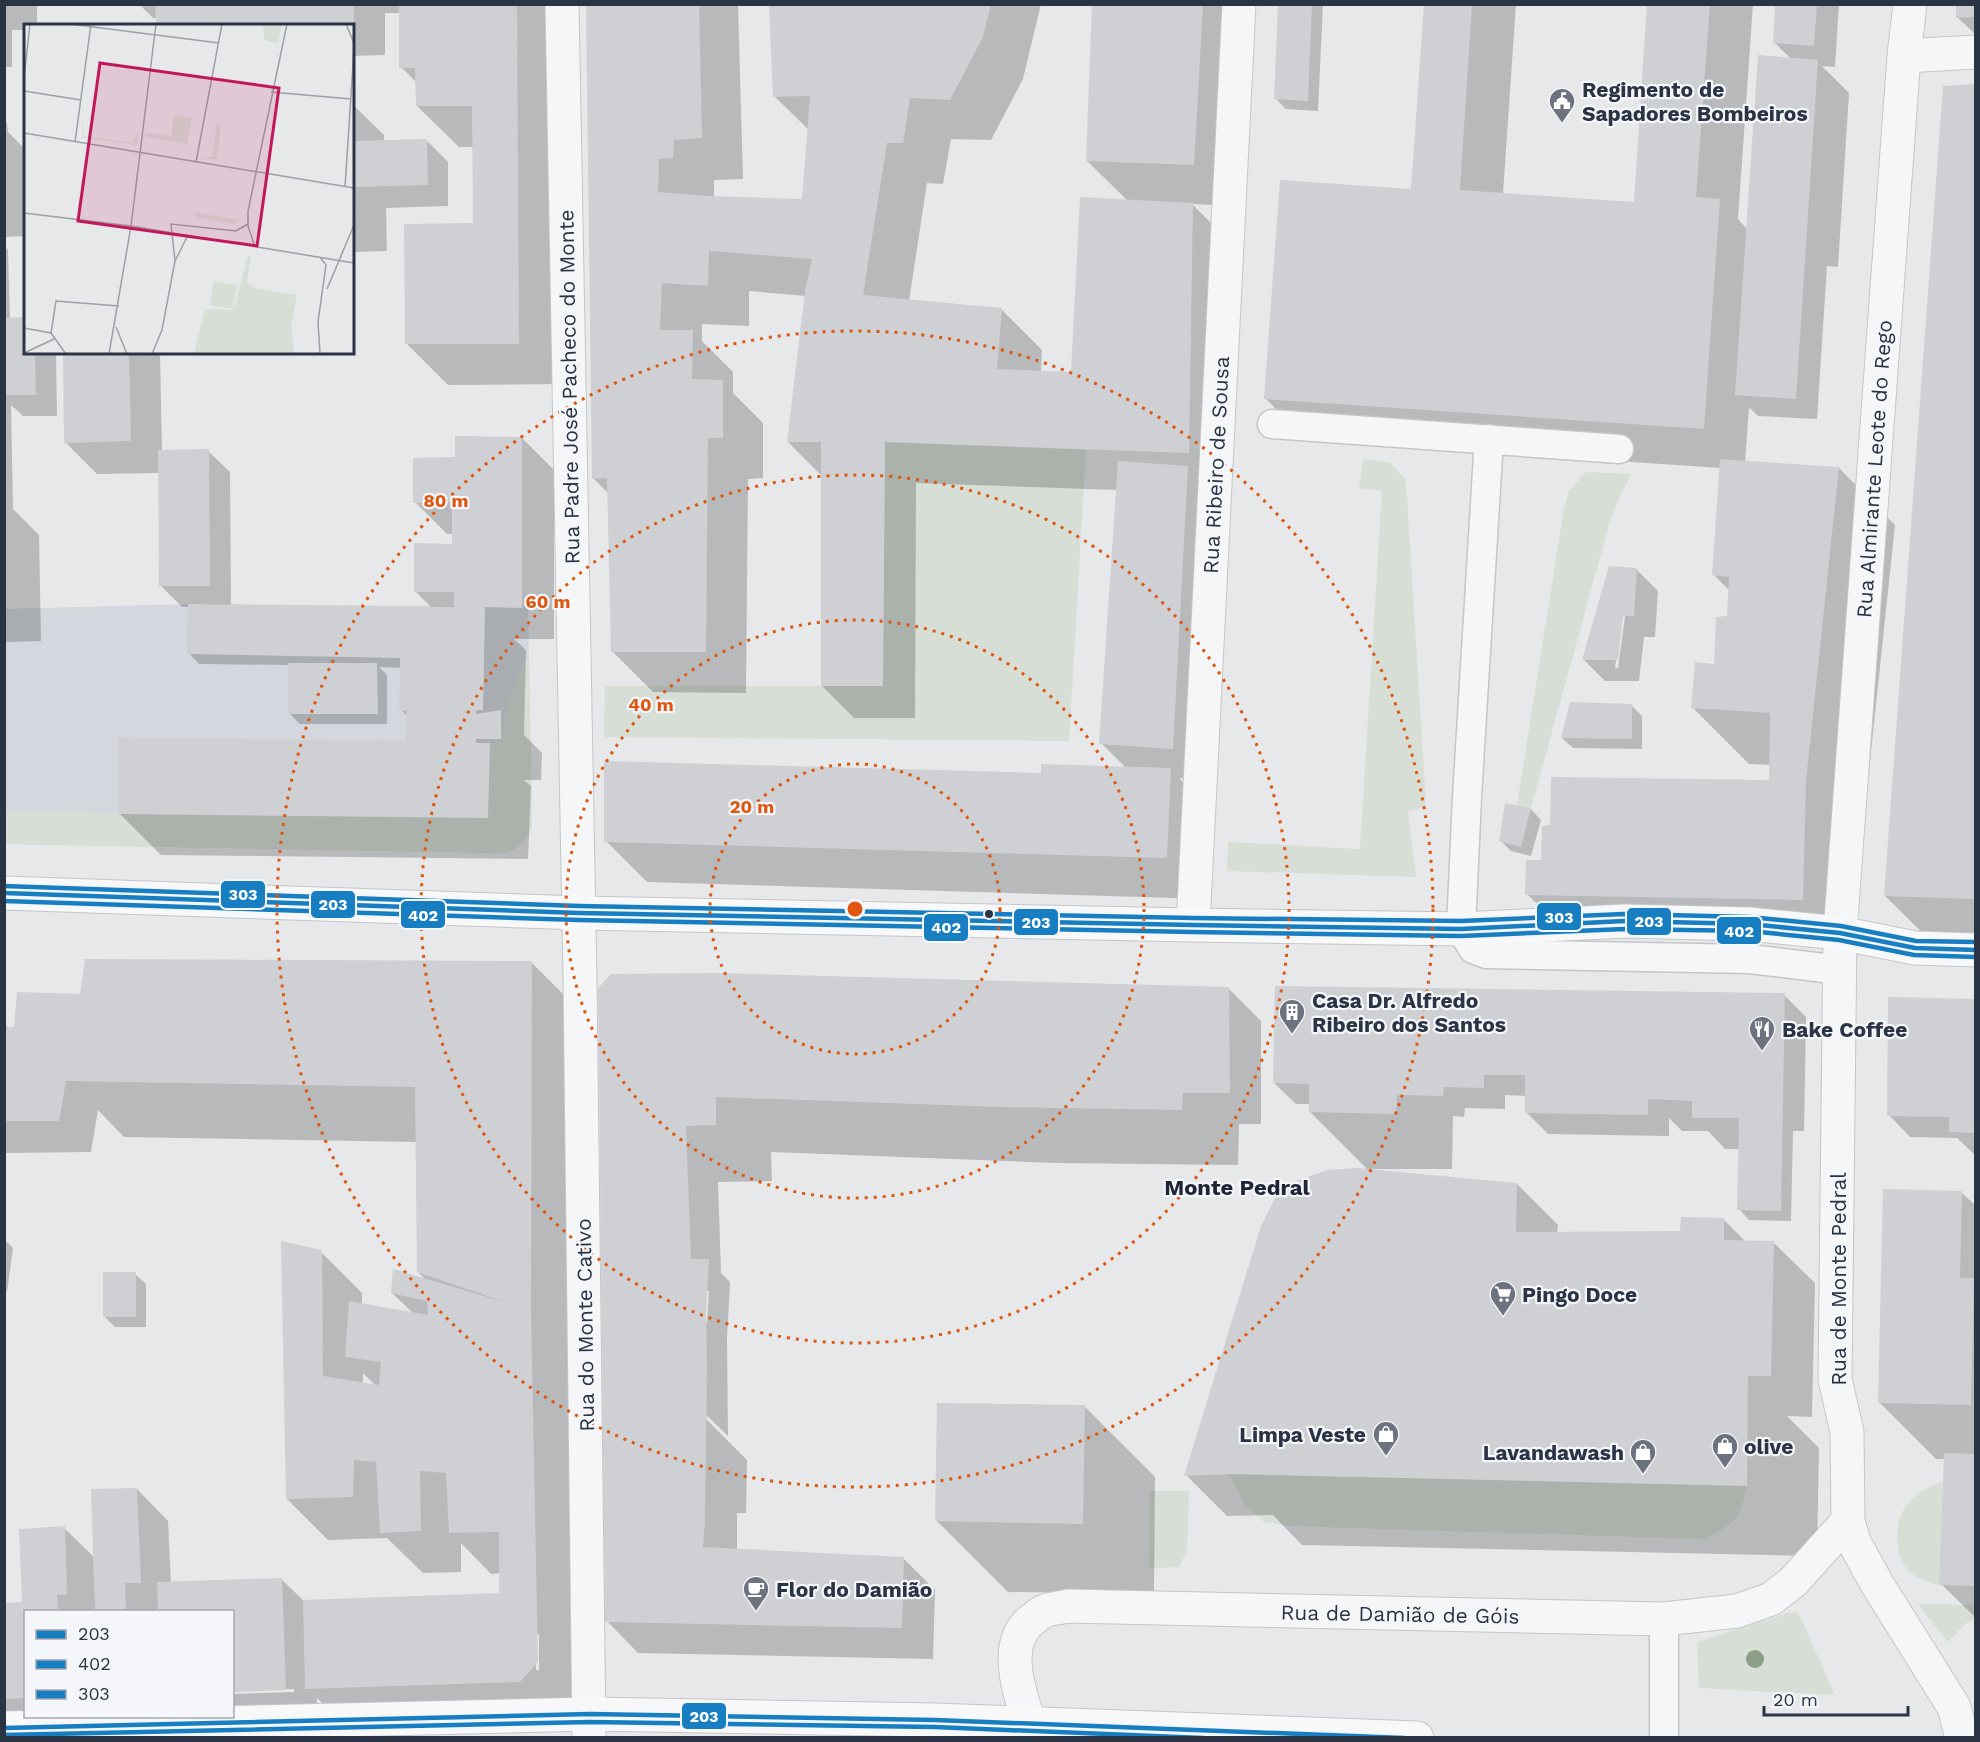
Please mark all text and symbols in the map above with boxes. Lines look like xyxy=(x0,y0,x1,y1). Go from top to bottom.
inset map xyxy=(24,24,354,354)
place label: Regimento de Sapadores Bombeiros xyxy=(1582,77,1808,126)
public building icon: Regimento de Sapadores Bombeiros xyxy=(1547,86,1577,124)
street label: Rua Padre José Pacheco do Monte xyxy=(553,209,585,565)
street label: Rua Almirante Leote do Rego xyxy=(1851,319,1897,619)
street label: Rua Ribeiro de Sousa xyxy=(1198,355,1234,574)
text: 80 m xyxy=(424,490,468,511)
text: 60 m xyxy=(526,591,570,612)
text: 40 m xyxy=(628,694,674,715)
text: 20 m xyxy=(730,796,774,817)
line badge: 303 xyxy=(220,880,266,909)
text: 303 xyxy=(228,885,258,904)
line badge: 203 xyxy=(310,890,356,919)
text: 203 xyxy=(318,895,348,914)
centre of rings xyxy=(845,899,865,919)
line badge: 402 xyxy=(400,900,446,929)
line badge: 303 xyxy=(1536,902,1582,931)
text: 402 xyxy=(408,906,438,925)
line badge: 203 xyxy=(1626,907,1672,936)
unlabelled marker xyxy=(983,908,995,920)
line badge: 203 xyxy=(1013,908,1059,936)
text: 303 xyxy=(1544,908,1574,927)
text: 203 xyxy=(1634,912,1664,931)
line badge: 402 xyxy=(923,913,969,942)
text: 203 xyxy=(1021,913,1051,932)
line badge: 402 xyxy=(1716,916,1762,945)
text: 402 xyxy=(931,918,961,937)
text: 402 xyxy=(1724,922,1754,941)
place label: Casa Dr. Alfredo Ribeiro dos Santos xyxy=(1312,988,1506,1037)
building icon: Casa Dr. Alfredo Ribeiro dos Santos xyxy=(1277,997,1307,1035)
restaurant icon: Bake Coffee xyxy=(1747,1014,1777,1052)
place label: Bake Coffee xyxy=(1782,1017,1907,1042)
street label: Rua de Monte Pedral xyxy=(1826,1172,1851,1386)
district label: Monte Pedral xyxy=(1164,1175,1311,1200)
street label: Rua do Monte Cativo xyxy=(571,1218,599,1432)
supermarket icon: Pingo Doce xyxy=(1488,1279,1518,1317)
place label: Pingo Doce xyxy=(1522,1282,1637,1307)
shop icon: Limpa Veste xyxy=(1371,1419,1401,1457)
place label: Limpa Veste xyxy=(1239,1422,1366,1447)
shop icon: olive xyxy=(1710,1431,1740,1469)
place label: olive xyxy=(1744,1434,1793,1459)
shop icon: Lavandawash xyxy=(1628,1437,1658,1475)
place label: Lavandawash xyxy=(1483,1440,1624,1465)
cafe icon: Flor do Damião xyxy=(741,1574,771,1612)
place label: Flor do Damião xyxy=(776,1577,932,1602)
street label: Rua de Damião de Góis xyxy=(1280,1599,1520,1629)
legend xyxy=(24,1610,234,1718)
text: 203 xyxy=(78,1623,110,1644)
text: 402 xyxy=(78,1653,111,1674)
scale bar xyxy=(1764,1679,1908,1717)
text: 303 xyxy=(78,1683,110,1704)
text: 20 m xyxy=(1773,1689,1818,1710)
line badge: 203 xyxy=(681,1702,727,1730)
text: 203 xyxy=(689,1707,719,1726)

